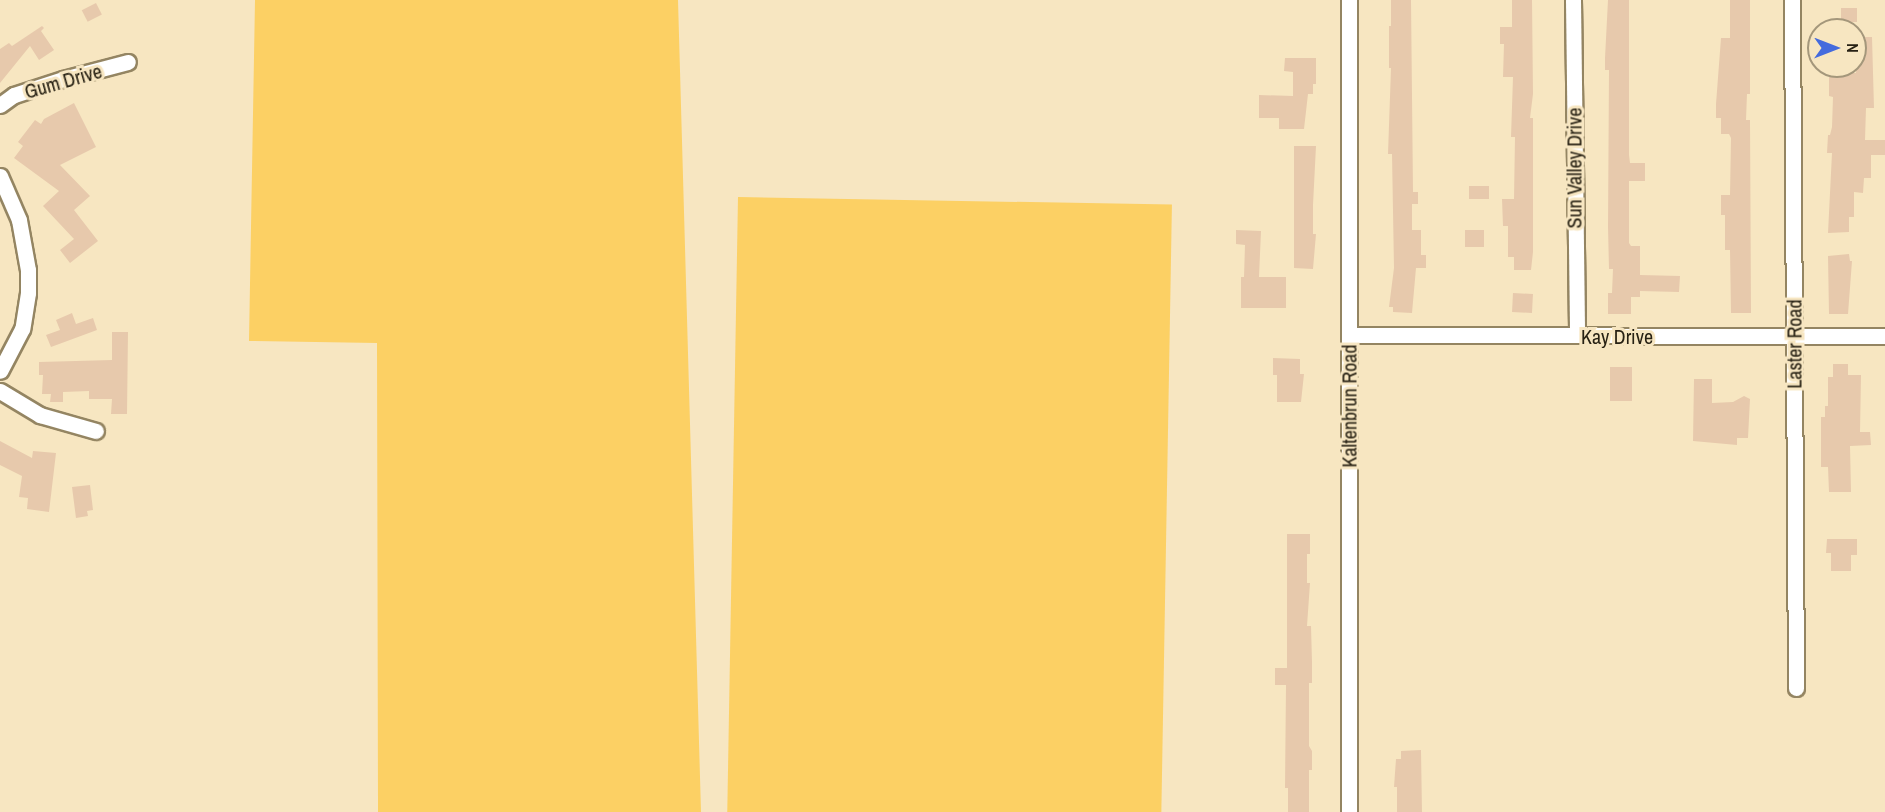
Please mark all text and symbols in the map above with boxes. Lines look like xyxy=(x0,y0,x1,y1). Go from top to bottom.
north arrow xyxy=(1807,18,1867,78)
text: N xyxy=(1842,43,1864,53)
street label: Gum Drive xyxy=(22,59,104,103)
street label: Sun Valley Drive xyxy=(1562,108,1586,228)
street label: Laster Road xyxy=(1782,299,1806,389)
street label: Kay Drive xyxy=(1581,324,1653,348)
street label: Kaltenbrun Road xyxy=(1337,344,1361,468)

